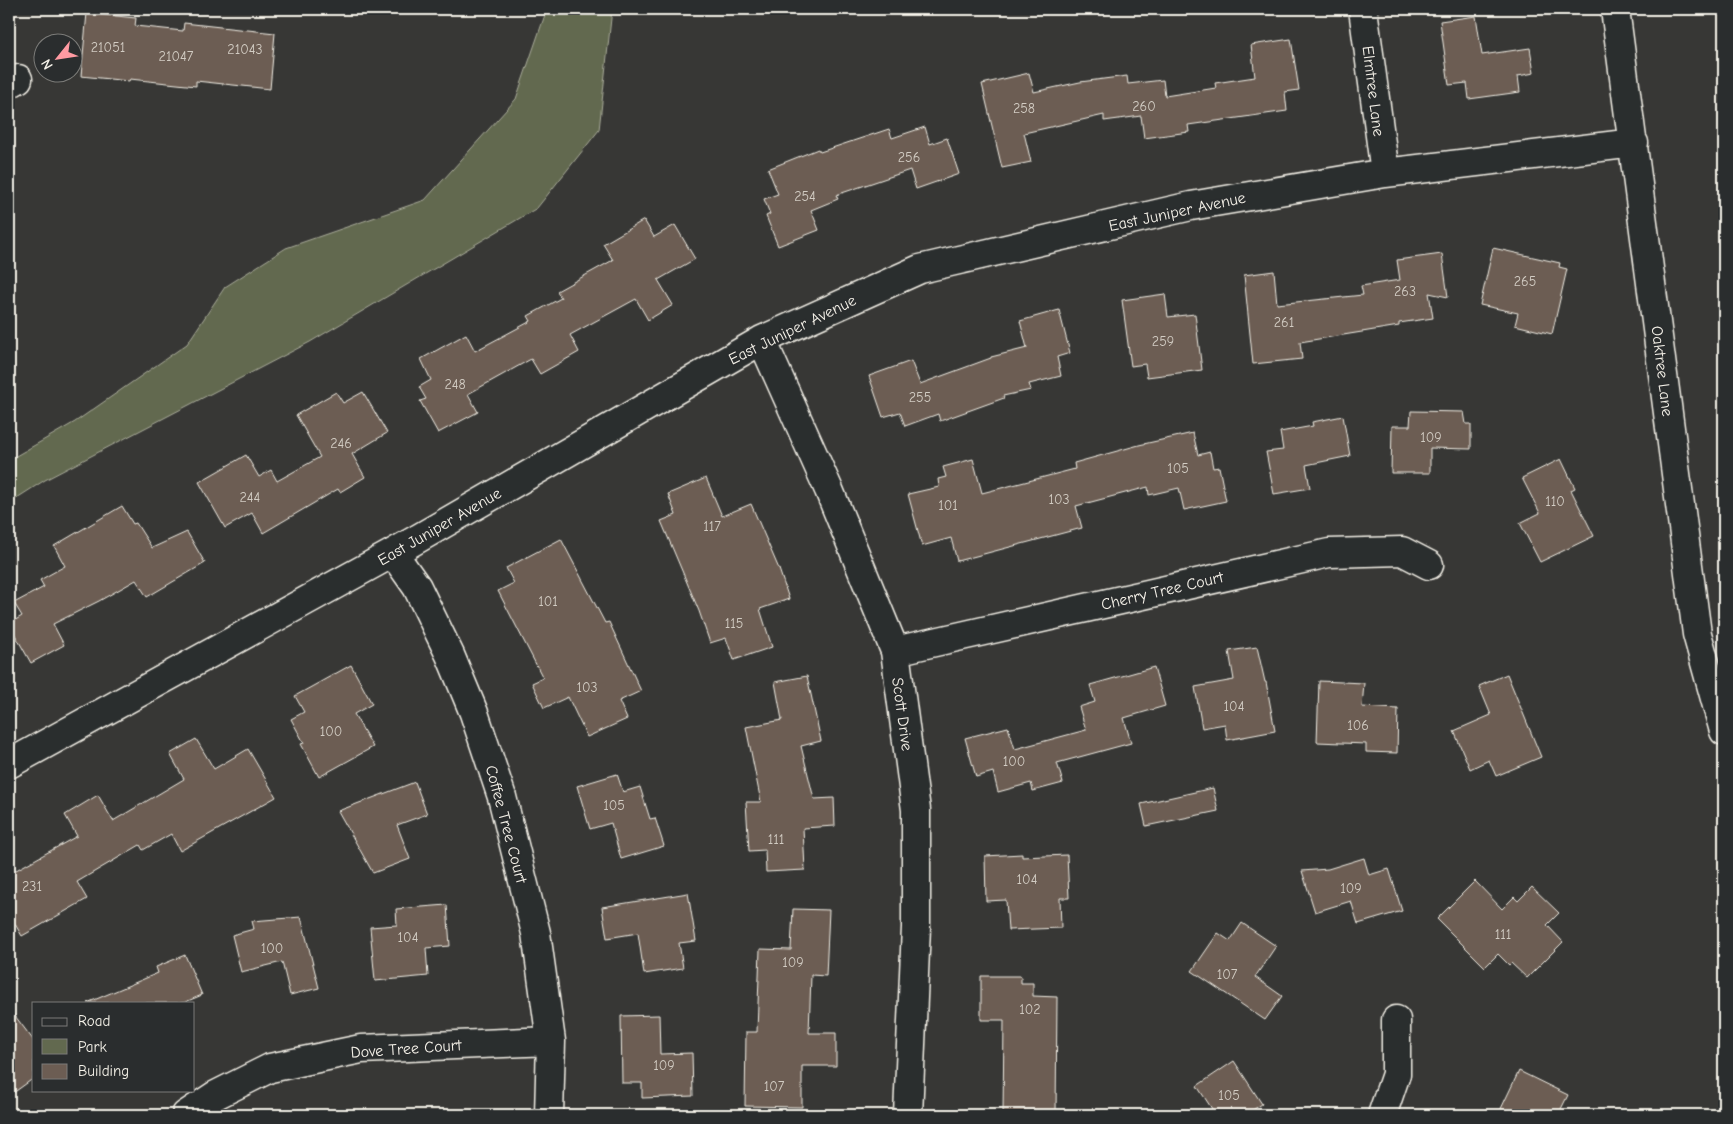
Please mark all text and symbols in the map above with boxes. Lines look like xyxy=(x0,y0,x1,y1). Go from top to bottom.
north arrow xyxy=(32,32,82,82)
house number: 21051 xyxy=(91,39,125,56)
house number: 21043 xyxy=(227,41,263,58)
street label: Elmtree Lane xyxy=(1359,45,1387,137)
house number: 21047 xyxy=(159,48,194,65)
text: N xyxy=(38,56,57,72)
house number: 260 xyxy=(1132,98,1156,115)
house number: 258 xyxy=(1013,100,1035,117)
house number: 256 xyxy=(898,149,920,166)
house number: 254 xyxy=(794,188,816,205)
street label: East Juniper Avenue xyxy=(1107,189,1247,235)
house number: 265 xyxy=(1514,273,1536,290)
house number: 263 xyxy=(1394,283,1416,300)
street label: East Juniper Avenue xyxy=(726,291,859,369)
house number: 261 xyxy=(1274,314,1294,331)
street label: Oaktree Lane xyxy=(1648,325,1676,417)
house number: 259 xyxy=(1152,333,1174,350)
house number: 248 xyxy=(444,376,466,393)
house number: 255 xyxy=(909,389,931,406)
house number: 109 xyxy=(1420,429,1442,446)
house number: 246 xyxy=(330,435,352,452)
house number: 105 xyxy=(1167,460,1189,477)
street label: East Juniper Avenue xyxy=(375,484,504,570)
house number: 244 xyxy=(240,489,261,506)
house number: 103 xyxy=(1048,491,1070,508)
house number: 110 xyxy=(1545,493,1565,510)
house number: 101 xyxy=(938,497,958,514)
house number: 117 xyxy=(703,518,721,535)
street label: Cherry Tree Court xyxy=(1099,568,1225,614)
house number: 101 xyxy=(538,593,558,610)
house number: 115 xyxy=(725,615,743,632)
street label: Scott Drive xyxy=(888,676,916,752)
house number: 103 xyxy=(576,679,598,696)
house number: 104 xyxy=(1224,698,1245,715)
house number: 106 xyxy=(1347,717,1369,734)
house number: 100 xyxy=(320,723,342,740)
house number: 100 xyxy=(1003,753,1025,770)
street label: Coffee Tree Court xyxy=(482,763,531,886)
house number: 105 xyxy=(603,797,625,814)
house number: 111 xyxy=(768,831,784,848)
house number: 104 xyxy=(1017,871,1038,888)
house number: 231 xyxy=(22,878,42,895)
house number: 109 xyxy=(1340,880,1362,897)
house number: 111 xyxy=(1495,926,1511,943)
house number: 104 xyxy=(398,929,419,946)
house number: 100 xyxy=(261,940,283,957)
house number: 109 xyxy=(782,954,804,971)
house number: 107 xyxy=(1217,966,1238,983)
house number: 102 xyxy=(1019,1001,1041,1018)
legend xyxy=(32,1002,195,1092)
text: Road xyxy=(78,1012,110,1030)
street label: Dove Tree Court xyxy=(350,1036,463,1062)
text: Park xyxy=(78,1038,107,1056)
house number: 109 xyxy=(653,1057,675,1074)
text: Building xyxy=(78,1062,129,1080)
house number: 107 xyxy=(764,1078,785,1095)
house number: 105 xyxy=(1218,1087,1240,1104)

